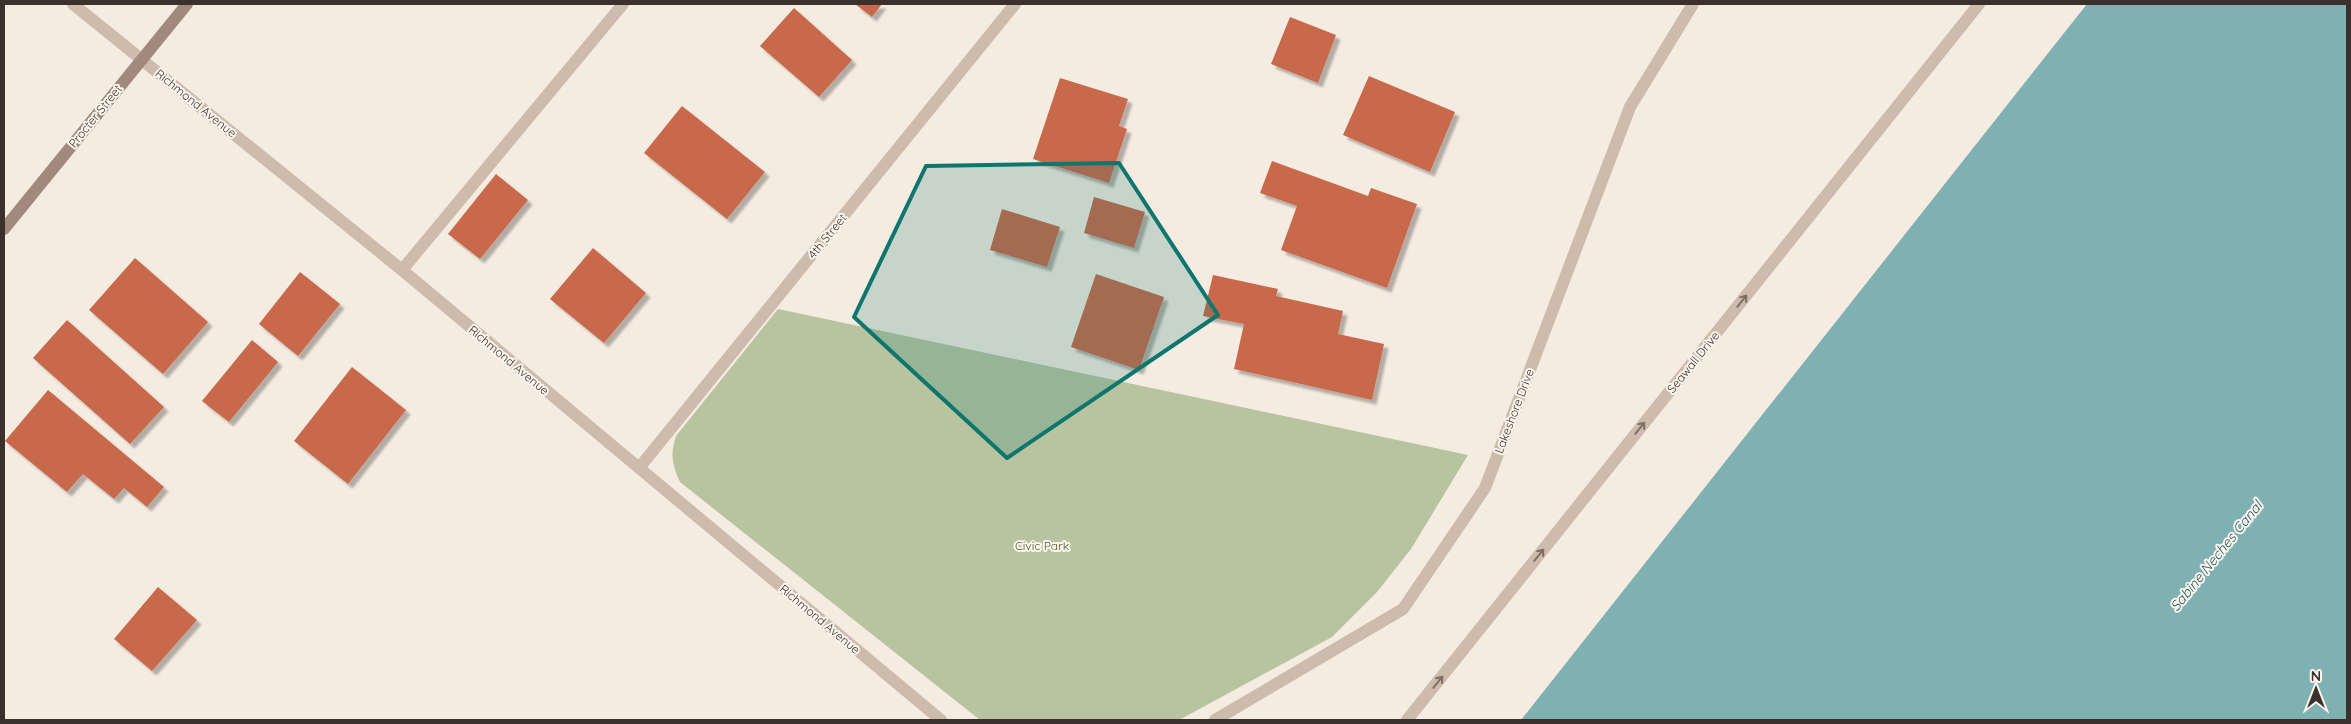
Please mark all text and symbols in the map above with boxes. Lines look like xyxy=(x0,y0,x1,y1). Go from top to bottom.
street label: Richmond Avenue xyxy=(152,66,240,141)
street label: Procter Street xyxy=(65,82,125,150)
street label: 4th Street xyxy=(804,211,850,261)
one-way arrow xyxy=(1736,295,1747,308)
street label: Richmond Avenue xyxy=(466,322,552,398)
street label: Seawall Drive xyxy=(1664,328,1723,396)
street label: Lakeshore Drive xyxy=(1491,366,1537,456)
one-way arrow xyxy=(1635,422,1646,435)
water label: Sabine Neches Canal xyxy=(2166,496,2267,615)
park label: Civic Park xyxy=(1015,538,1069,553)
one-way arrow xyxy=(1534,548,1544,562)
street label: Richmond Avenue xyxy=(777,581,863,657)
north arrow xyxy=(2291,664,2341,714)
text: N xyxy=(2311,667,2321,685)
one-way arrow xyxy=(1432,676,1443,689)

